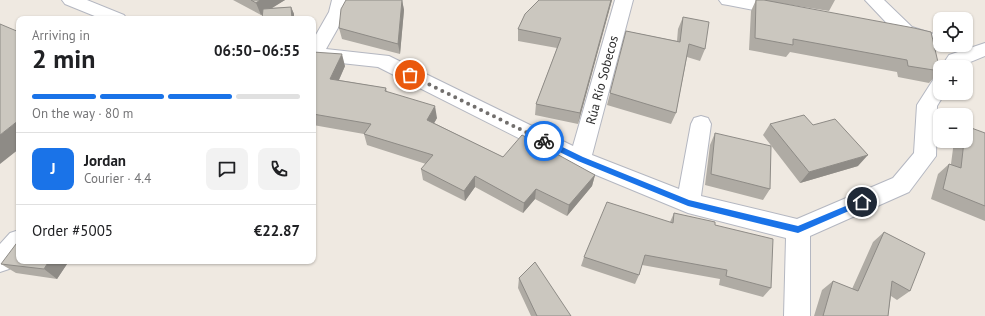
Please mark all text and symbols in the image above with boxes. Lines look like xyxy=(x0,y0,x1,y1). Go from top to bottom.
map controls xyxy=(933,12,973,148)
button: locate xyxy=(933,12,973,52)
text: Arriving in xyxy=(32,27,90,44)
street label: Rúa Río Sobecos xyxy=(582,34,622,126)
text: 06:50–06:55 xyxy=(214,41,300,60)
text: 2 min xyxy=(32,42,95,75)
pin xyxy=(393,58,427,92)
button: + xyxy=(933,60,973,100)
icon: bag xyxy=(399,64,421,86)
text: On the way · 80 m xyxy=(32,105,133,122)
button: − xyxy=(933,108,973,148)
courier xyxy=(524,121,564,161)
icon: bike xyxy=(533,130,555,152)
button: chat xyxy=(206,148,248,190)
button: phone xyxy=(258,148,300,190)
text: Jordan xyxy=(84,151,126,170)
text: J xyxy=(50,159,56,178)
text: Courier · 4.4 xyxy=(84,170,151,187)
pin xyxy=(845,185,879,219)
icon: home xyxy=(851,191,873,213)
text: Order #5005 xyxy=(32,221,113,240)
text: €22.87 xyxy=(254,221,300,240)

